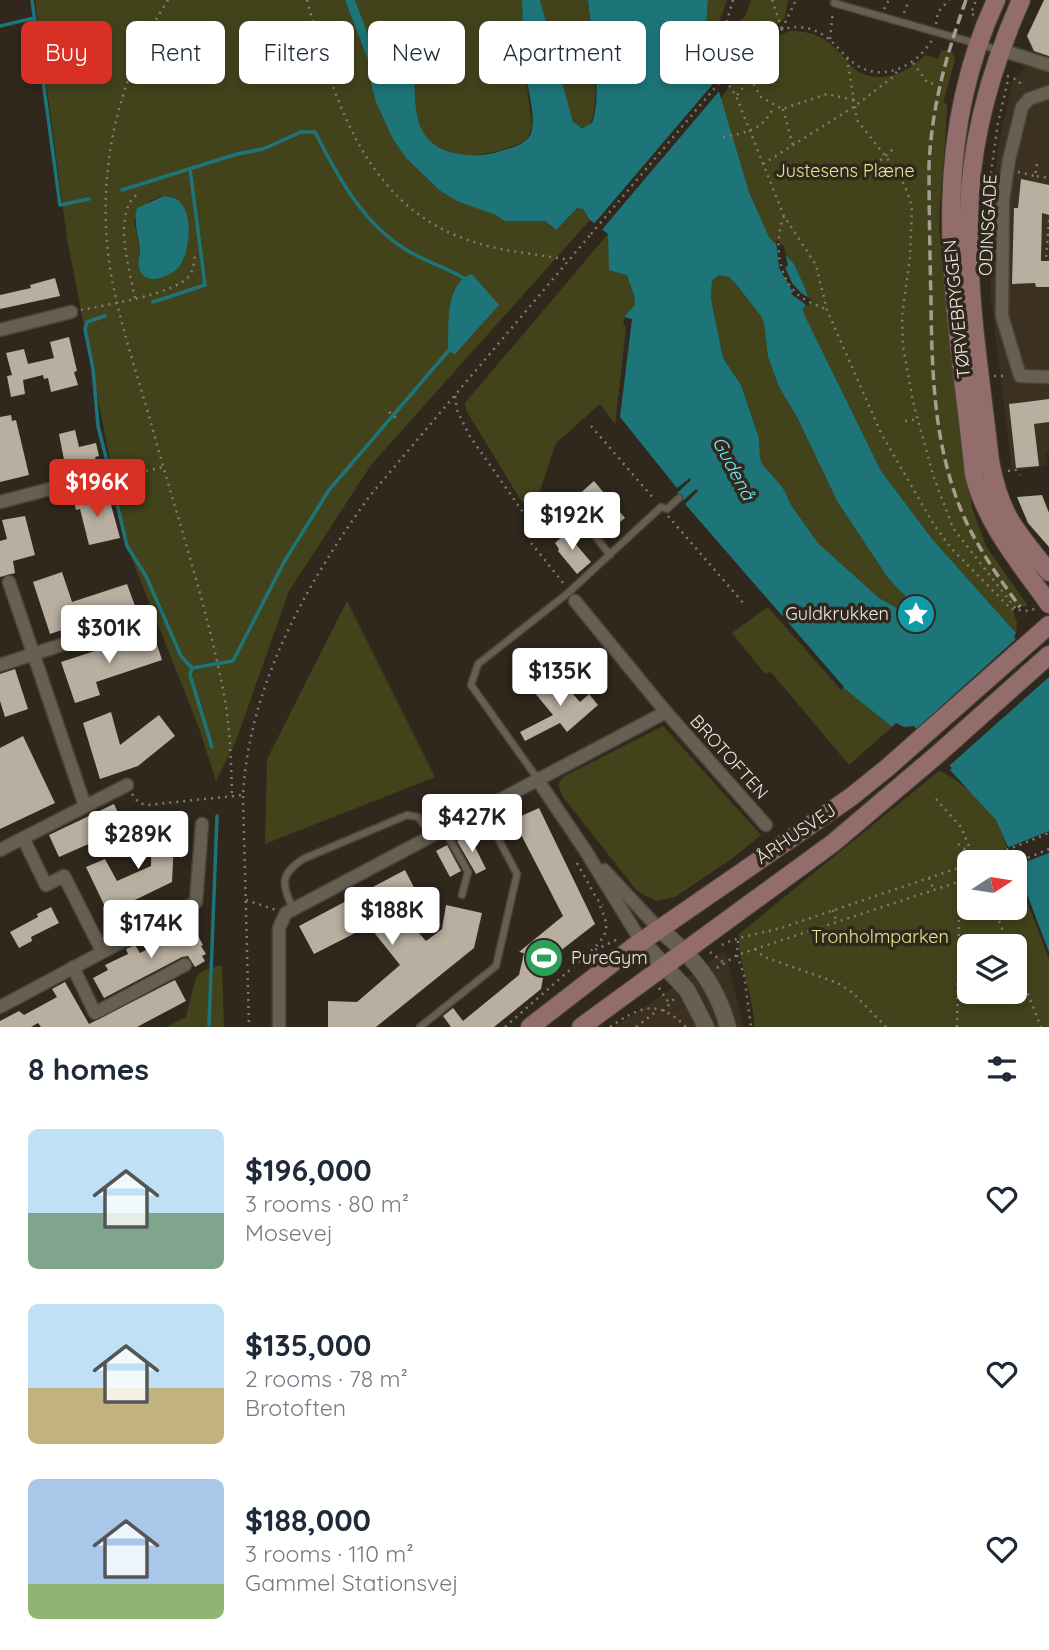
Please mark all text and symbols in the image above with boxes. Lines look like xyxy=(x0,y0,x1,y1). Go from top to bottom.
chip: Buy xyxy=(21,21,112,84)
chip: Rent xyxy=(126,21,225,84)
chip: Filters xyxy=(239,21,354,84)
chip: New xyxy=(368,21,465,84)
chip: Apartment xyxy=(479,21,646,84)
chip: House xyxy=(660,21,779,84)
park label: Justesens Plæne xyxy=(775,159,915,182)
street label: ODINSGADE xyxy=(973,174,1002,276)
street label: TØRVEBRYGGEN xyxy=(938,239,975,380)
water label: Gudenå xyxy=(707,432,761,505)
pin: $196K xyxy=(48,460,146,519)
text: $196K xyxy=(65,467,129,496)
pin: $192K xyxy=(523,492,621,552)
text: $192K xyxy=(540,500,604,529)
place icon: Guldkrukken xyxy=(895,593,937,635)
place label: Guldkrukken xyxy=(785,602,889,625)
pin: $301K xyxy=(60,606,158,665)
text: $301K xyxy=(77,613,141,642)
pin: $135K xyxy=(511,648,609,708)
text: $135K xyxy=(528,656,592,685)
street label: BROTOFTEN xyxy=(685,710,773,804)
pin: $427K xyxy=(423,794,521,854)
street label: ÅRHUSVEJ xyxy=(751,798,840,869)
text: $427K xyxy=(438,802,506,831)
pin: $289K xyxy=(89,812,187,871)
text: $289K xyxy=(104,819,172,848)
north arrow xyxy=(957,850,1027,920)
map controls xyxy=(957,850,1027,1004)
pin: $188K xyxy=(343,888,441,947)
text: $188K xyxy=(361,895,423,924)
pin: $174K xyxy=(102,900,200,960)
text: $174K xyxy=(120,908,182,937)
park label: Tronholmparken xyxy=(811,925,949,948)
button: layers xyxy=(957,934,1027,1004)
sports icon: PureGym xyxy=(523,937,565,979)
place label: PureGym xyxy=(571,946,648,969)
text: 8 homes xyxy=(28,1050,149,1088)
icon: filters xyxy=(983,1050,1021,1088)
text: $196,000 xyxy=(245,1151,372,1189)
icon: home xyxy=(84,1157,168,1241)
icon: heart xyxy=(983,1180,1021,1218)
text: 3 rooms · 80 m² xyxy=(245,1189,409,1218)
text: Mosevej xyxy=(245,1218,333,1247)
text: $135,000 xyxy=(245,1326,371,1364)
icon: home xyxy=(84,1332,168,1416)
icon: heart xyxy=(983,1355,1021,1393)
text: 2 rooms · 78 m² xyxy=(245,1364,408,1393)
text: Brotoften xyxy=(245,1393,346,1422)
text: $188,000 xyxy=(245,1501,371,1539)
icon: home xyxy=(84,1507,168,1591)
icon: heart xyxy=(983,1530,1021,1568)
text: 3 rooms · 110 m² xyxy=(245,1539,414,1568)
text: Gammel Stationsvej xyxy=(245,1568,458,1597)

